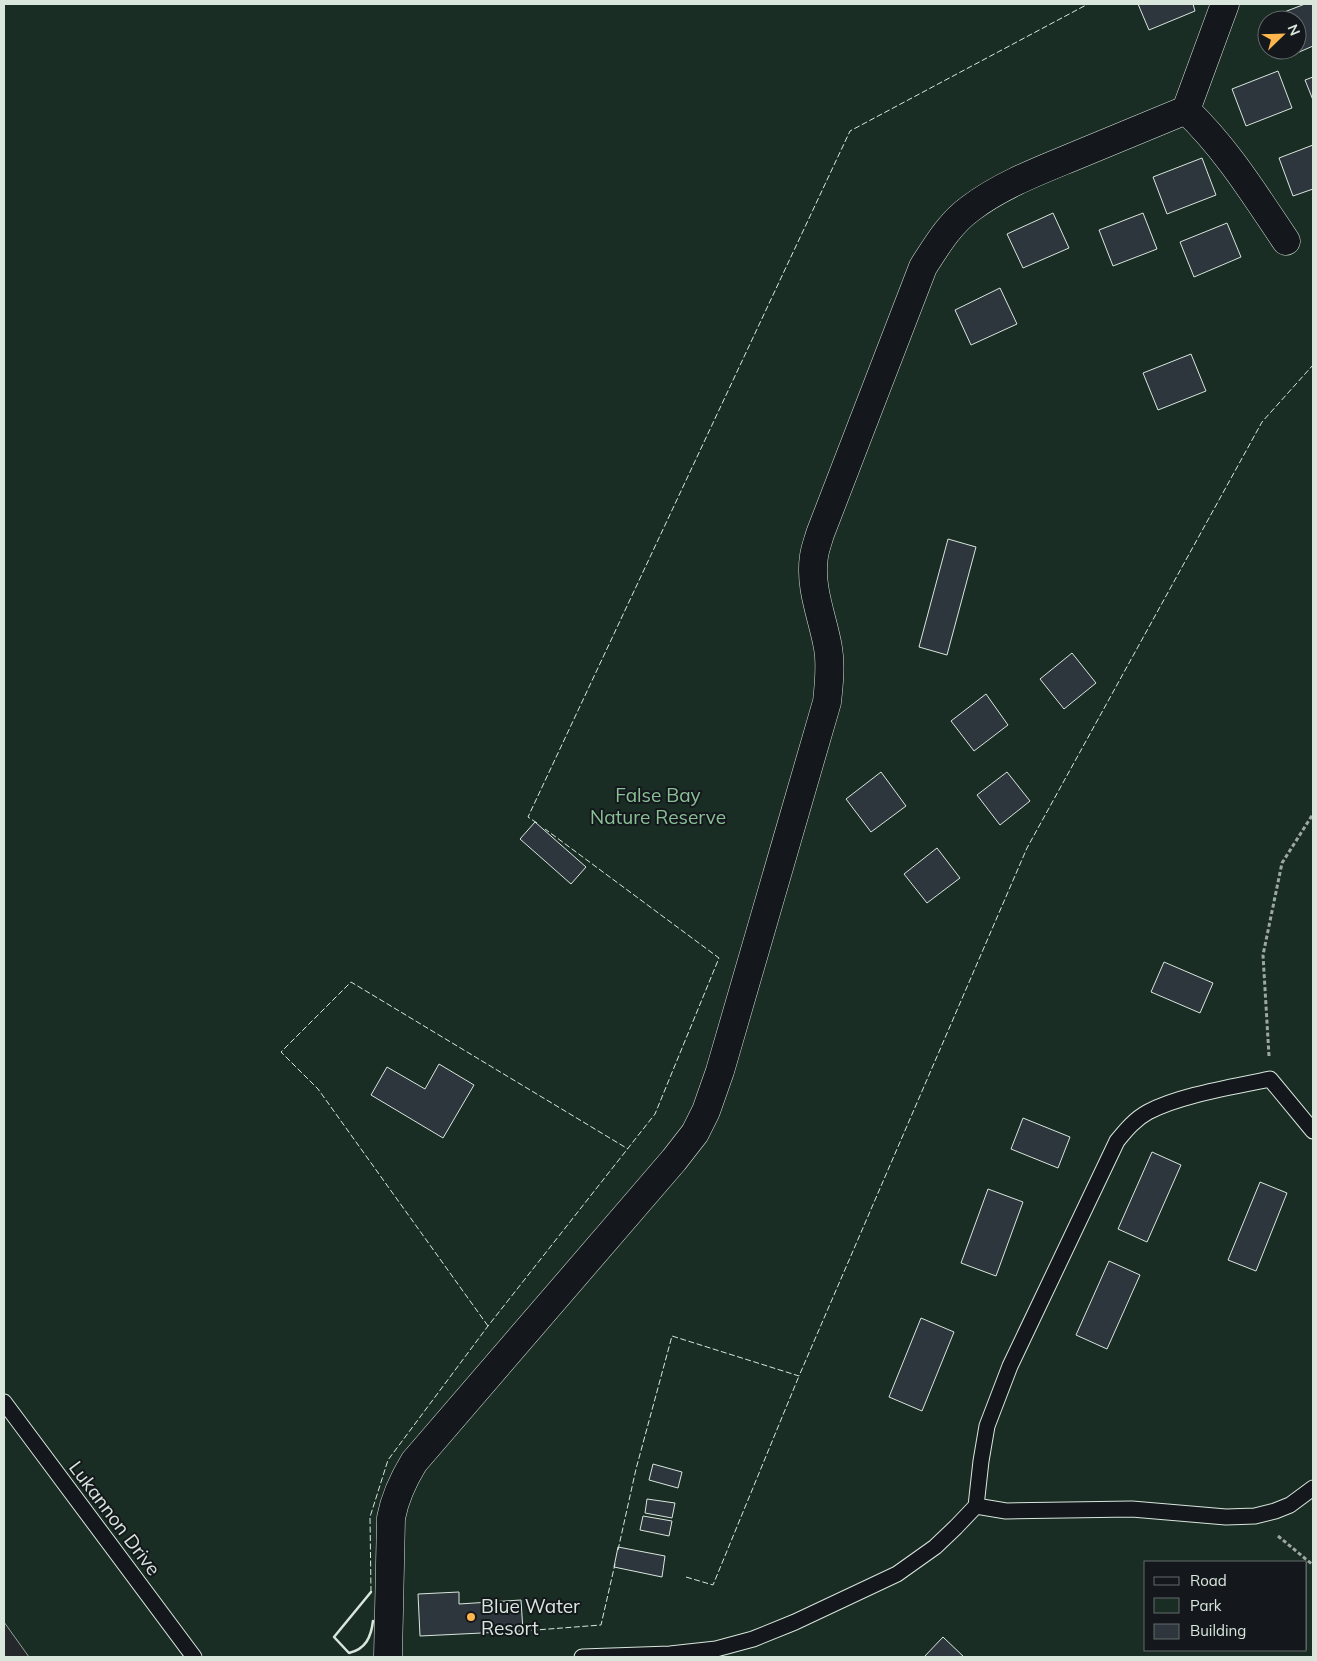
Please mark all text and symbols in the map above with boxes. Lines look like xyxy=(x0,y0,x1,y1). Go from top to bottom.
north arrow xyxy=(1257,10,1307,60)
text: N xyxy=(1284,22,1304,38)
park label: False Bay Nature Reserve xyxy=(590,783,726,829)
street label: Lukannon Drive xyxy=(64,1456,166,1580)
legend xyxy=(1144,1561,1307,1651)
text: Road xyxy=(1190,1571,1227,1590)
place label: Blue Water Resort xyxy=(481,1594,580,1640)
text: Park xyxy=(1190,1596,1222,1615)
marker: Blue Water Resort xyxy=(465,1611,477,1623)
text: Building xyxy=(1190,1621,1246,1640)

